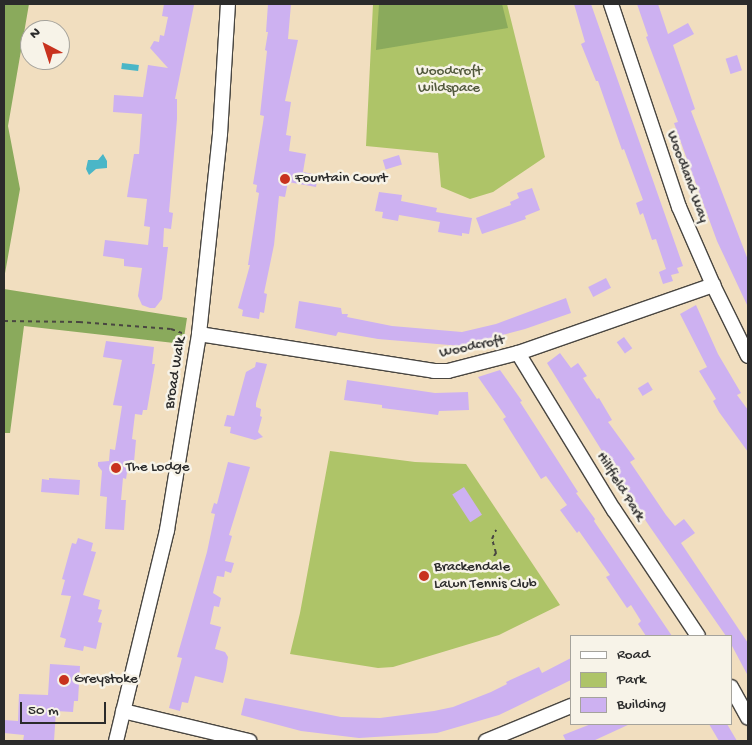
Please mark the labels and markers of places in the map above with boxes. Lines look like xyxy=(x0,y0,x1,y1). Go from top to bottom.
place label: Fountain Court xyxy=(295,170,387,188)
marker: Fountain Court xyxy=(279,173,291,185)
place label: The Lodge xyxy=(126,459,189,477)
marker: The Lodge xyxy=(110,462,122,474)
place label: Brackendale Lawn Tennis Club xyxy=(434,558,537,593)
marker: Brackendale Lawn Tennis Club xyxy=(418,570,430,582)
place label: Greystoke xyxy=(74,671,138,689)
marker: Greystoke xyxy=(58,674,70,686)

